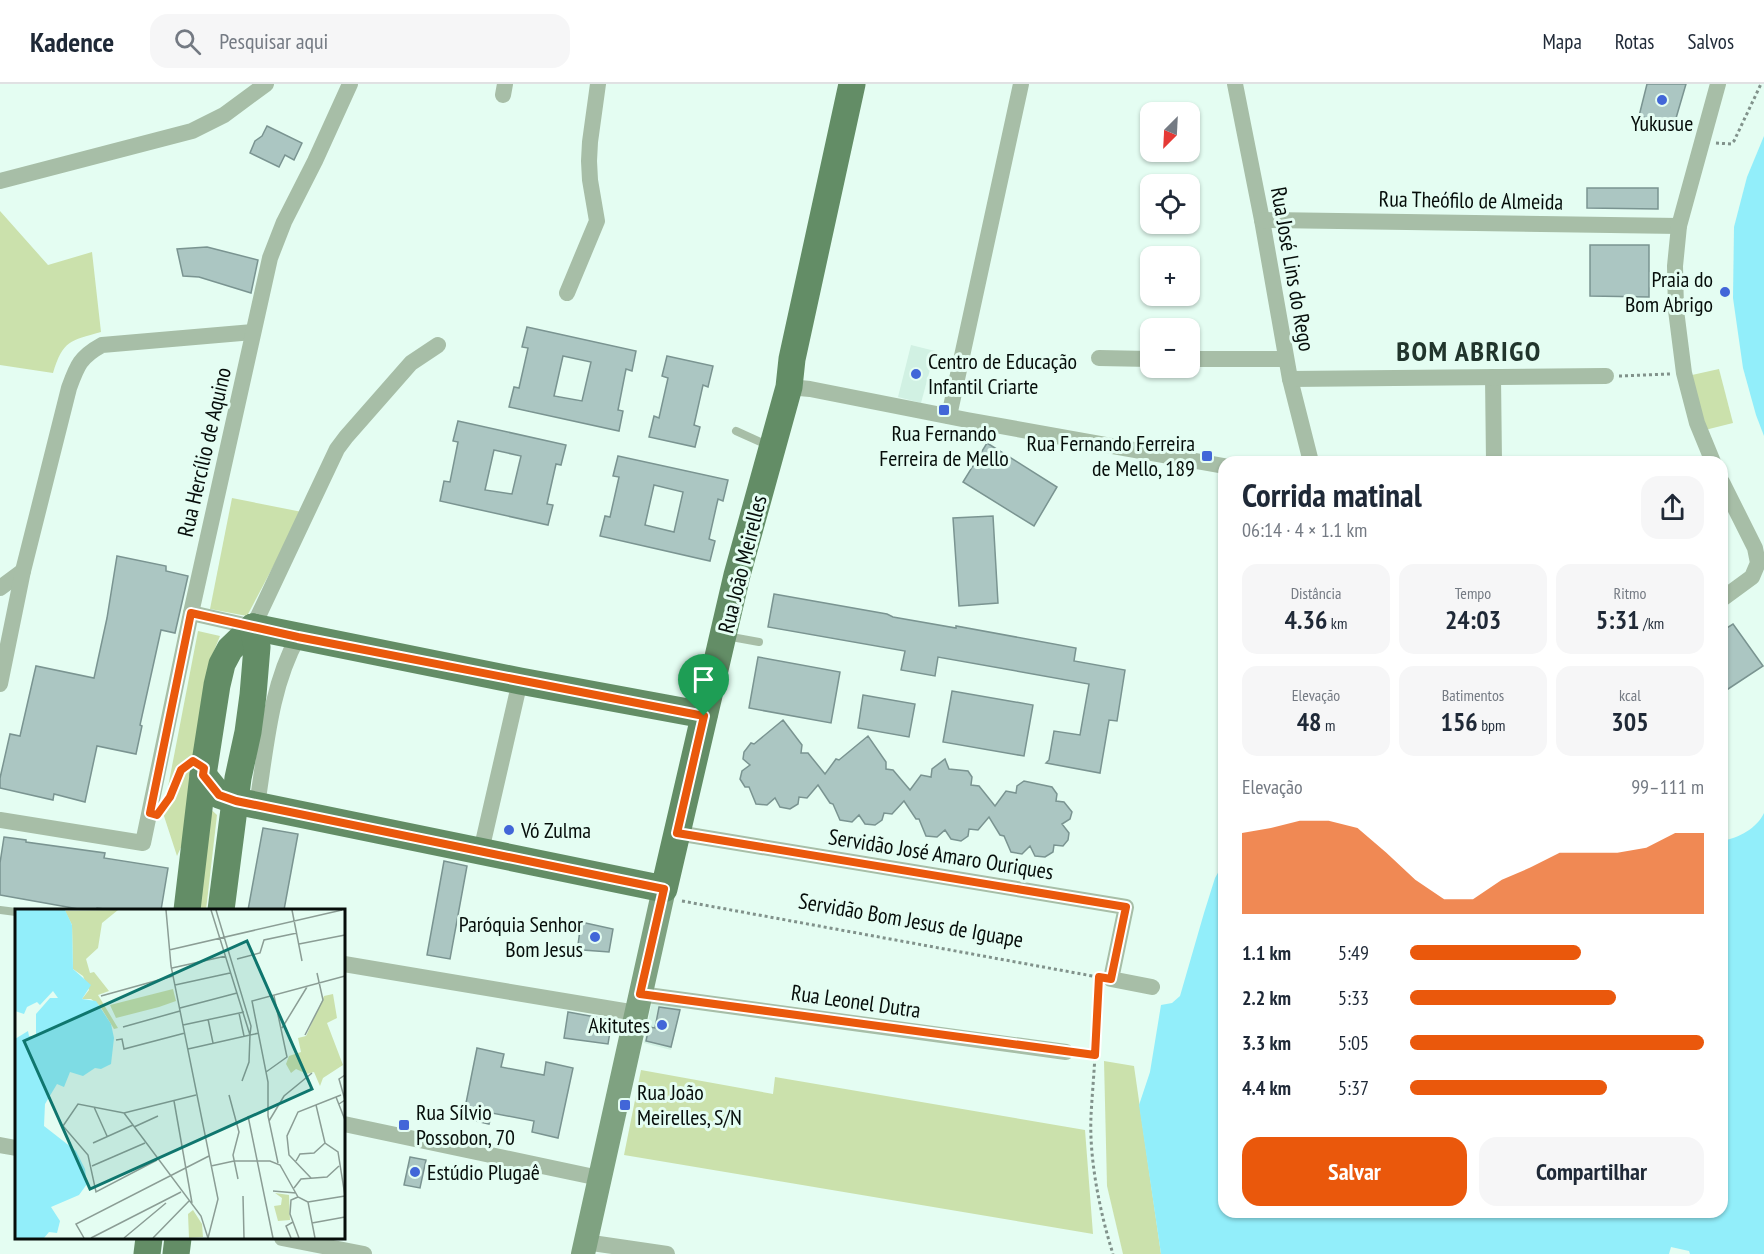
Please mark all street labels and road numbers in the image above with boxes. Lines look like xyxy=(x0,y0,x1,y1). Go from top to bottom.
street label: Rua Theófilo de Almeida xyxy=(1378,184,1564,216)
street label: Rua José Lins do Rego xyxy=(1265,185,1321,353)
street label: Rua Hercílio de Aquino xyxy=(171,365,237,539)
street label: Rua João Meirelles xyxy=(711,492,773,636)
street label: Servidão José Amaro Ouriques xyxy=(826,822,1056,886)
street label: Servidão Bom Jesus de Iguape xyxy=(797,886,1025,954)
street label: Rua Leonel Dutra xyxy=(789,978,923,1024)

